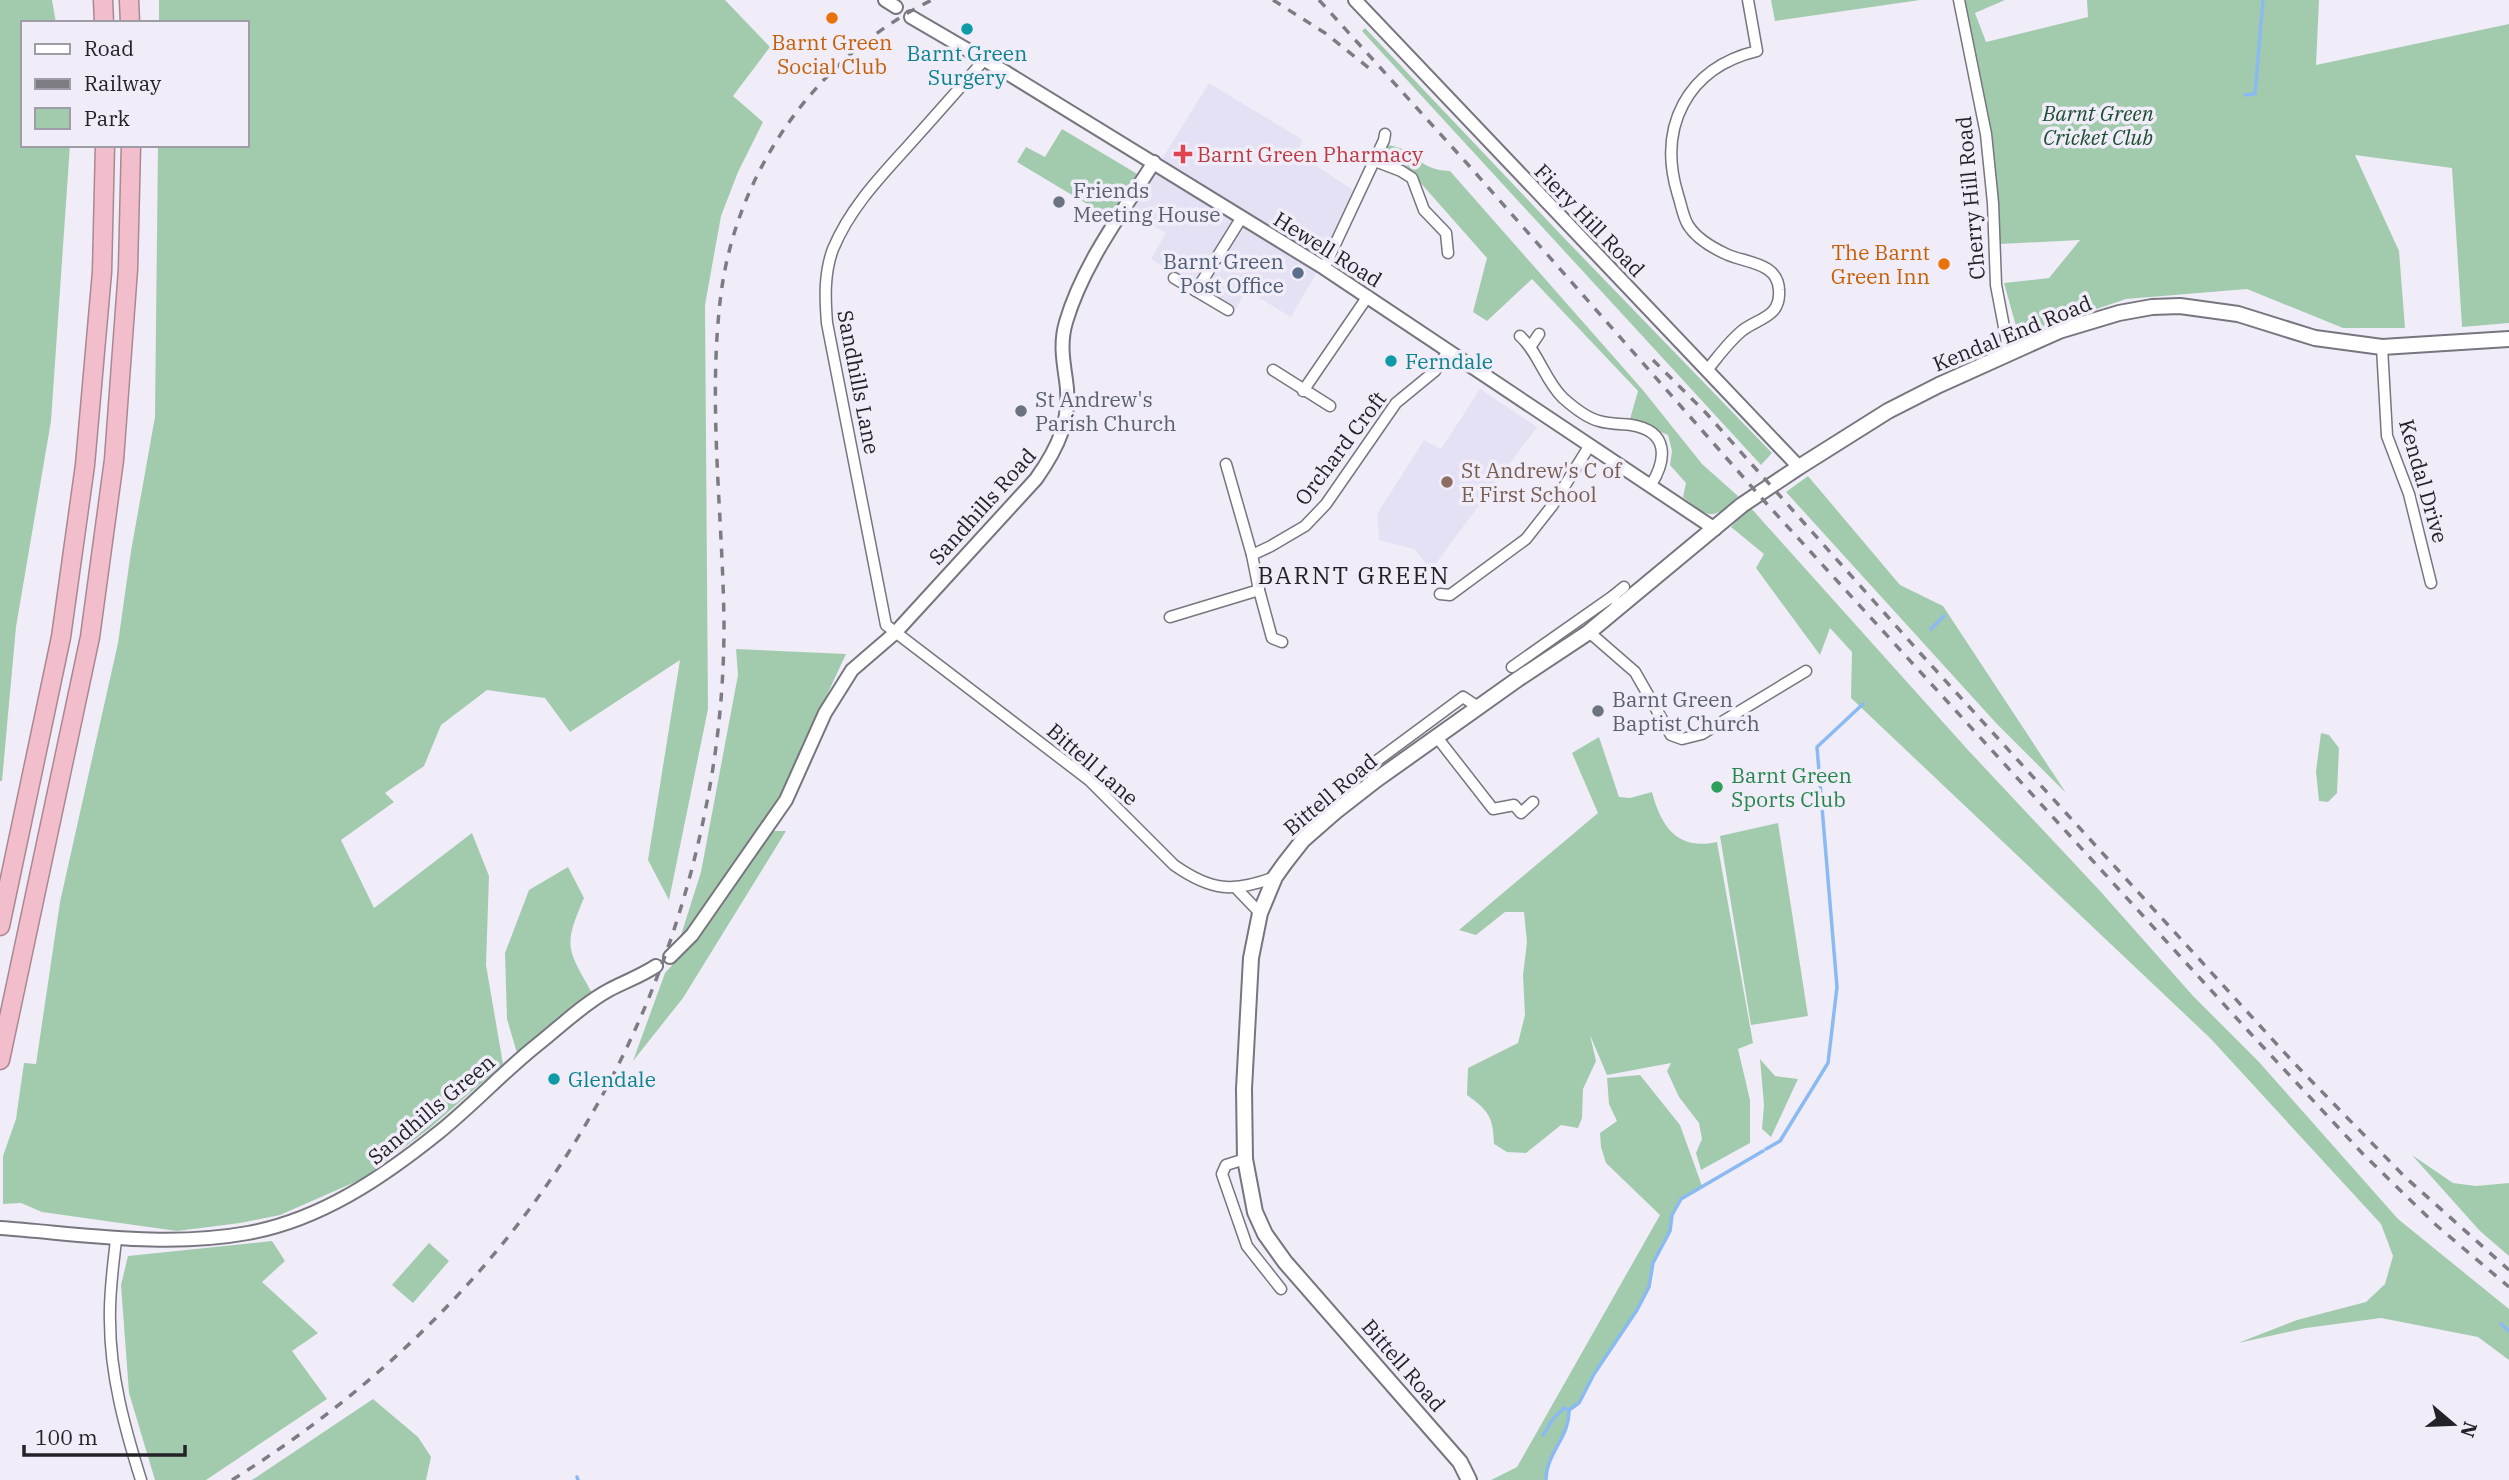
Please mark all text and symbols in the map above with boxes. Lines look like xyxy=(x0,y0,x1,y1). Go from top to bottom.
marker: Barnt Green Social Club xyxy=(824,10,840,26)
legend xyxy=(21,21,248,147)
marker: Barnt Green Surgery xyxy=(959,21,975,37)
place label: Barnt Green Social Club xyxy=(772,28,892,80)
text: Road xyxy=(84,34,134,62)
place label: Barnt Green Surgery xyxy=(907,39,1027,91)
text: Railway xyxy=(84,69,162,97)
park label: Barnt Green Cricket Club xyxy=(2041,99,2154,151)
text: Park xyxy=(84,104,131,132)
street label: Cherry Hill Road xyxy=(1949,115,1991,281)
place label: Barnt Green Pharmacy xyxy=(1197,140,1424,168)
marker: Barnt Green Pharmacy xyxy=(1175,146,1191,162)
street label: Fiery Hill Road xyxy=(1529,157,1651,283)
place label: Friends Meeting House xyxy=(1073,176,1220,228)
marker: Friends Meeting House xyxy=(1051,194,1067,210)
street label: Hewell Road xyxy=(1269,205,1388,294)
place label: The Barnt Green Inn xyxy=(1831,238,1930,290)
place label: Barnt Green Post Office xyxy=(1163,247,1284,299)
marker: The Barnt Green Inn xyxy=(1936,256,1952,272)
marker: Barnt Green Post Office xyxy=(1290,265,1306,281)
street label: Kendal End Road xyxy=(1928,288,2096,378)
street label: Sandhills Lane xyxy=(831,308,887,456)
place label: Ferndale xyxy=(1405,347,1493,375)
marker: Ferndale xyxy=(1383,353,1399,369)
place label: St Andrew's Parish Church xyxy=(1035,385,1176,437)
street label: Orchard Croft xyxy=(1288,385,1392,511)
marker: St Andrew's Parish Church xyxy=(1013,403,1029,419)
street label: Kendal Drive xyxy=(2393,416,2455,546)
street label: Sandhills Road xyxy=(922,442,1042,570)
place label: St Andrew's C of E First School xyxy=(1461,456,1623,508)
marker: St Andrew's C of E First School xyxy=(1439,474,1455,490)
district label: BARNT GREEN xyxy=(1258,559,1450,591)
place label: Barnt Green Baptist Church xyxy=(1612,685,1760,737)
marker: Barnt Green Baptist Church xyxy=(1590,703,1606,719)
street label: Bittell Lane xyxy=(1041,716,1145,812)
street label: Bittell Road xyxy=(1277,746,1383,841)
place label: Barnt Green Sports Club xyxy=(1731,761,1852,813)
marker: Barnt Green Sports Club xyxy=(1709,779,1725,795)
street label: Sandhills Green xyxy=(362,1048,500,1170)
place label: Glendale xyxy=(568,1065,656,1093)
marker: Glendale xyxy=(546,1071,562,1087)
street label: Bittell Road xyxy=(1356,1313,1452,1417)
north arrow xyxy=(2418,1389,2488,1459)
scale bar xyxy=(24,1414,186,1458)
text: N xyxy=(2455,1419,2483,1441)
text: 100 m xyxy=(35,1423,98,1451)

